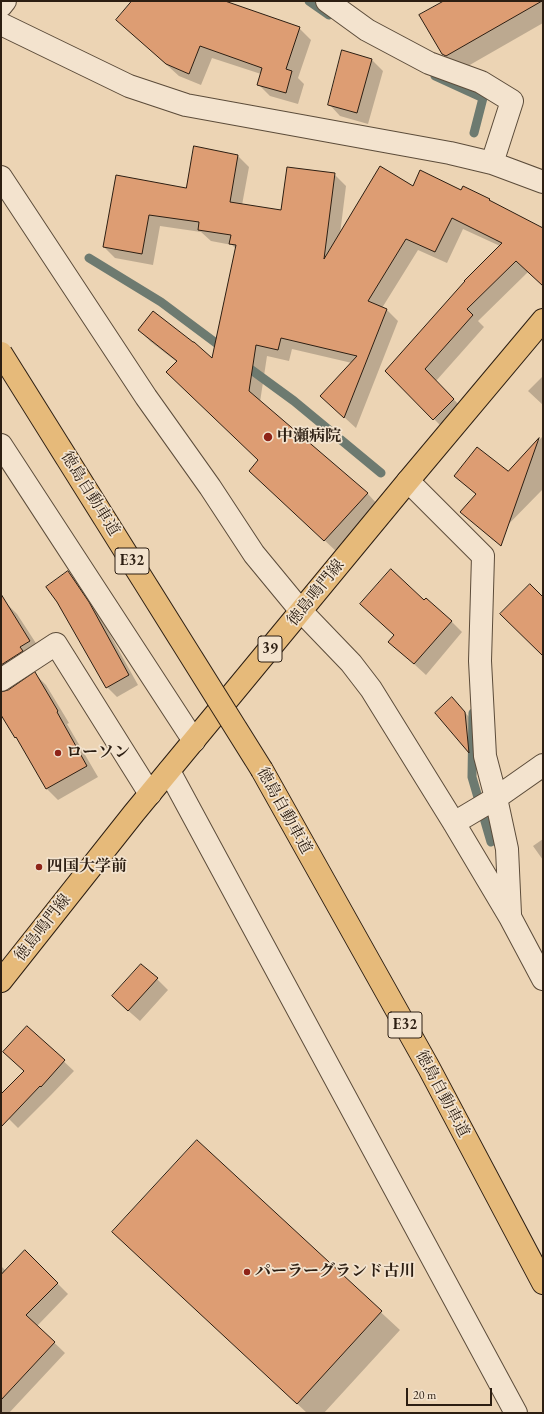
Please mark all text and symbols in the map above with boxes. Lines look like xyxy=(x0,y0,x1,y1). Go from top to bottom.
place label: 中瀬病院 xyxy=(277,427,341,447)
marker: 中瀬病院 xyxy=(262,431,274,443)
street label: 徳島自動車道 xyxy=(56,448,124,540)
road number: E32 xyxy=(115,548,149,574)
street label: 徳島鳴門線 xyxy=(283,556,349,630)
road number: 39 xyxy=(258,636,282,662)
place label: ローソン xyxy=(66,743,130,763)
marker: ローソン xyxy=(53,748,63,758)
street label: 徳島自動車道 xyxy=(252,764,316,858)
place label: 四国大学前 xyxy=(47,857,127,877)
marker: 四国大学前 xyxy=(34,862,44,872)
street label: 徳島鳴門線 xyxy=(11,891,75,965)
road number: E32 xyxy=(388,1012,422,1038)
street label: 徳島自動車道 xyxy=(411,1047,473,1141)
place label: パーラーグランド古川 xyxy=(255,1262,415,1282)
marker: パーラーグランド古川 xyxy=(242,1267,252,1277)
scale bar xyxy=(408,1380,494,1406)
text: 20 m xyxy=(413,1387,436,1403)

